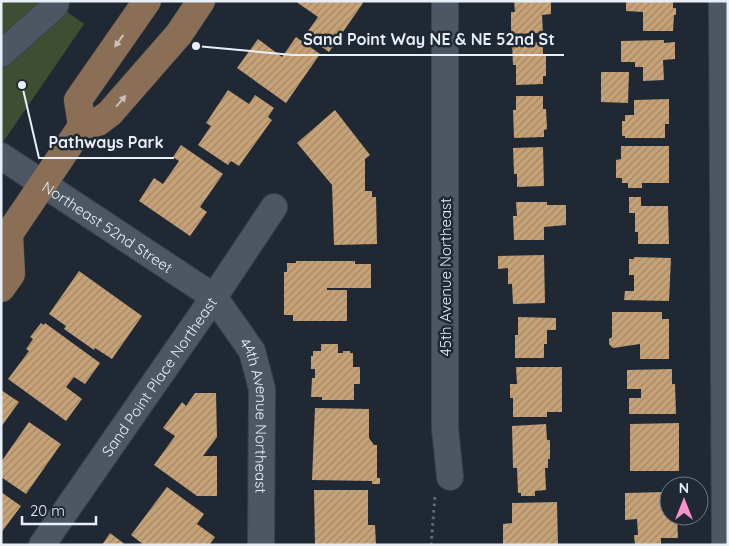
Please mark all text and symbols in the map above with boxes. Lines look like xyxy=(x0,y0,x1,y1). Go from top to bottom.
callout: Sand Point Way NE & NE 52nd St xyxy=(293,24,564,55)
text: Sand Point Way NE & NE 52nd St xyxy=(303,29,555,49)
one-way arrow xyxy=(114,34,124,48)
one-way arrow xyxy=(116,94,127,107)
callout: Pathways Park xyxy=(39,127,174,158)
text: Pathways Park xyxy=(48,132,164,152)
street label: Northeast 52nd Street xyxy=(39,177,177,277)
street label: 45th Avenue Northeast xyxy=(436,198,455,356)
street label: Sand Point Place Northeast xyxy=(97,293,221,460)
street label: 44th Avenue Northeast xyxy=(236,334,272,493)
north arrow xyxy=(659,476,709,526)
text: N xyxy=(679,479,689,497)
scale bar xyxy=(22,494,96,526)
text: 20 m xyxy=(30,501,65,520)

